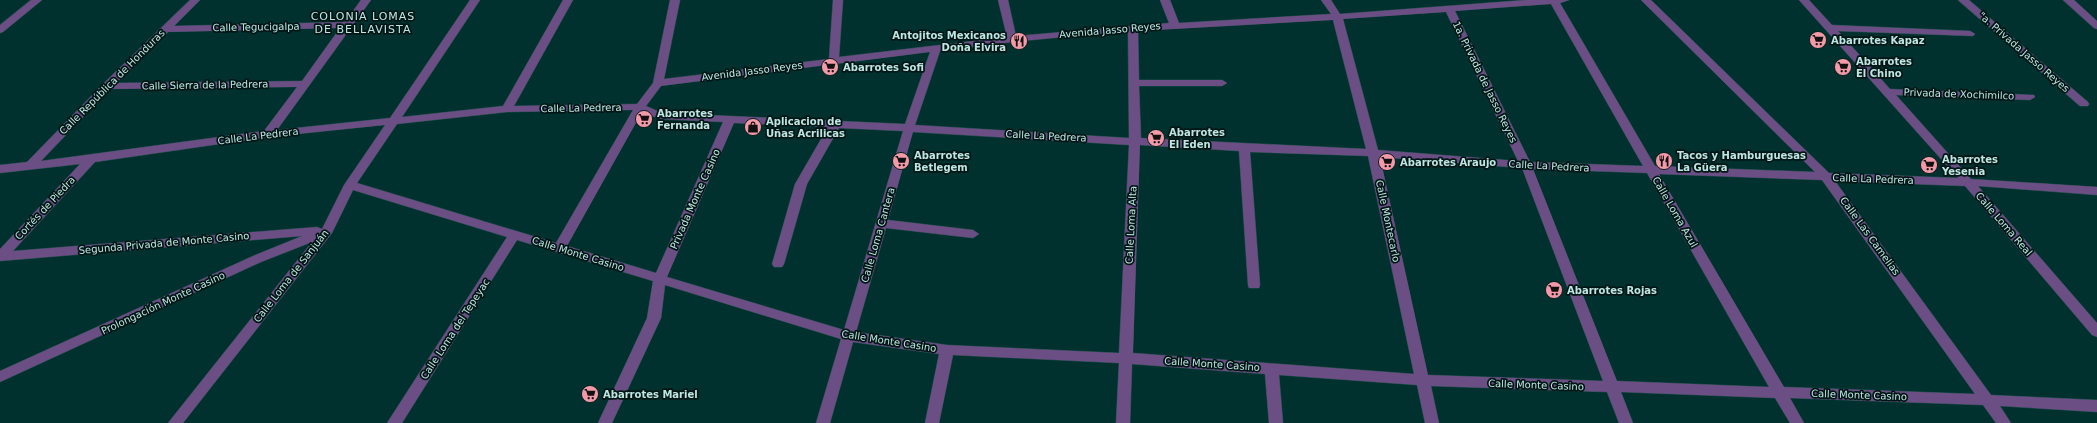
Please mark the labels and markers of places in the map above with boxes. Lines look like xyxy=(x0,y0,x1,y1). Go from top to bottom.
place label: Antojitos Mexicanos Doña Elvira xyxy=(892,30,1006,53)
supermarket icon: Abarrotes Kapaz xyxy=(1808,30,1828,50)
restaurant icon: Antojitos Mexicanos Doña Elvira xyxy=(1009,31,1029,51)
place label: Abarrotes Kapaz xyxy=(1831,35,1925,46)
place label: Abarrotes El Chino xyxy=(1856,56,1912,79)
supermarket icon: Abarrotes Sofi xyxy=(820,57,840,77)
supermarket icon: Abarrotes El Chino xyxy=(1833,57,1853,77)
place label: Abarrotes Sofi xyxy=(843,62,924,73)
place label: Abarrotes Fernanda xyxy=(657,108,713,131)
supermarket icon: Abarrotes Fernanda xyxy=(634,109,654,129)
place label: Aplicacion de Uñas Acrilicas xyxy=(766,116,845,139)
shop icon: Aplicacion de Uñas Acrilicas xyxy=(743,117,763,137)
place label: Abarrotes El Eden xyxy=(1169,127,1225,150)
supermarket icon: Abarrotes El Eden xyxy=(1146,128,1166,148)
place label: Abarrotes Betlegem xyxy=(914,150,970,173)
place label: Tacos y Hamburguesas La Güera xyxy=(1677,150,1806,173)
supermarket icon: Abarrotes Betlegem xyxy=(891,151,911,171)
restaurant icon: Tacos y Hamburguesas La Güera xyxy=(1654,151,1674,171)
supermarket icon: Abarrotes Araujo xyxy=(1377,152,1397,172)
place label: Abarrotes Yesenia xyxy=(1941,154,1998,177)
supermarket icon: Abarrotes Yesenia xyxy=(1919,155,1939,175)
place label: Abarrotes Araujo xyxy=(1400,157,1496,168)
supermarket icon: Abarrotes Rojas xyxy=(1544,280,1564,300)
place label: Abarrotes Rojas xyxy=(1567,285,1657,296)
supermarket icon: Abarrotes Mariel xyxy=(580,384,600,404)
place label: Abarrotes Mariel xyxy=(603,389,698,400)

